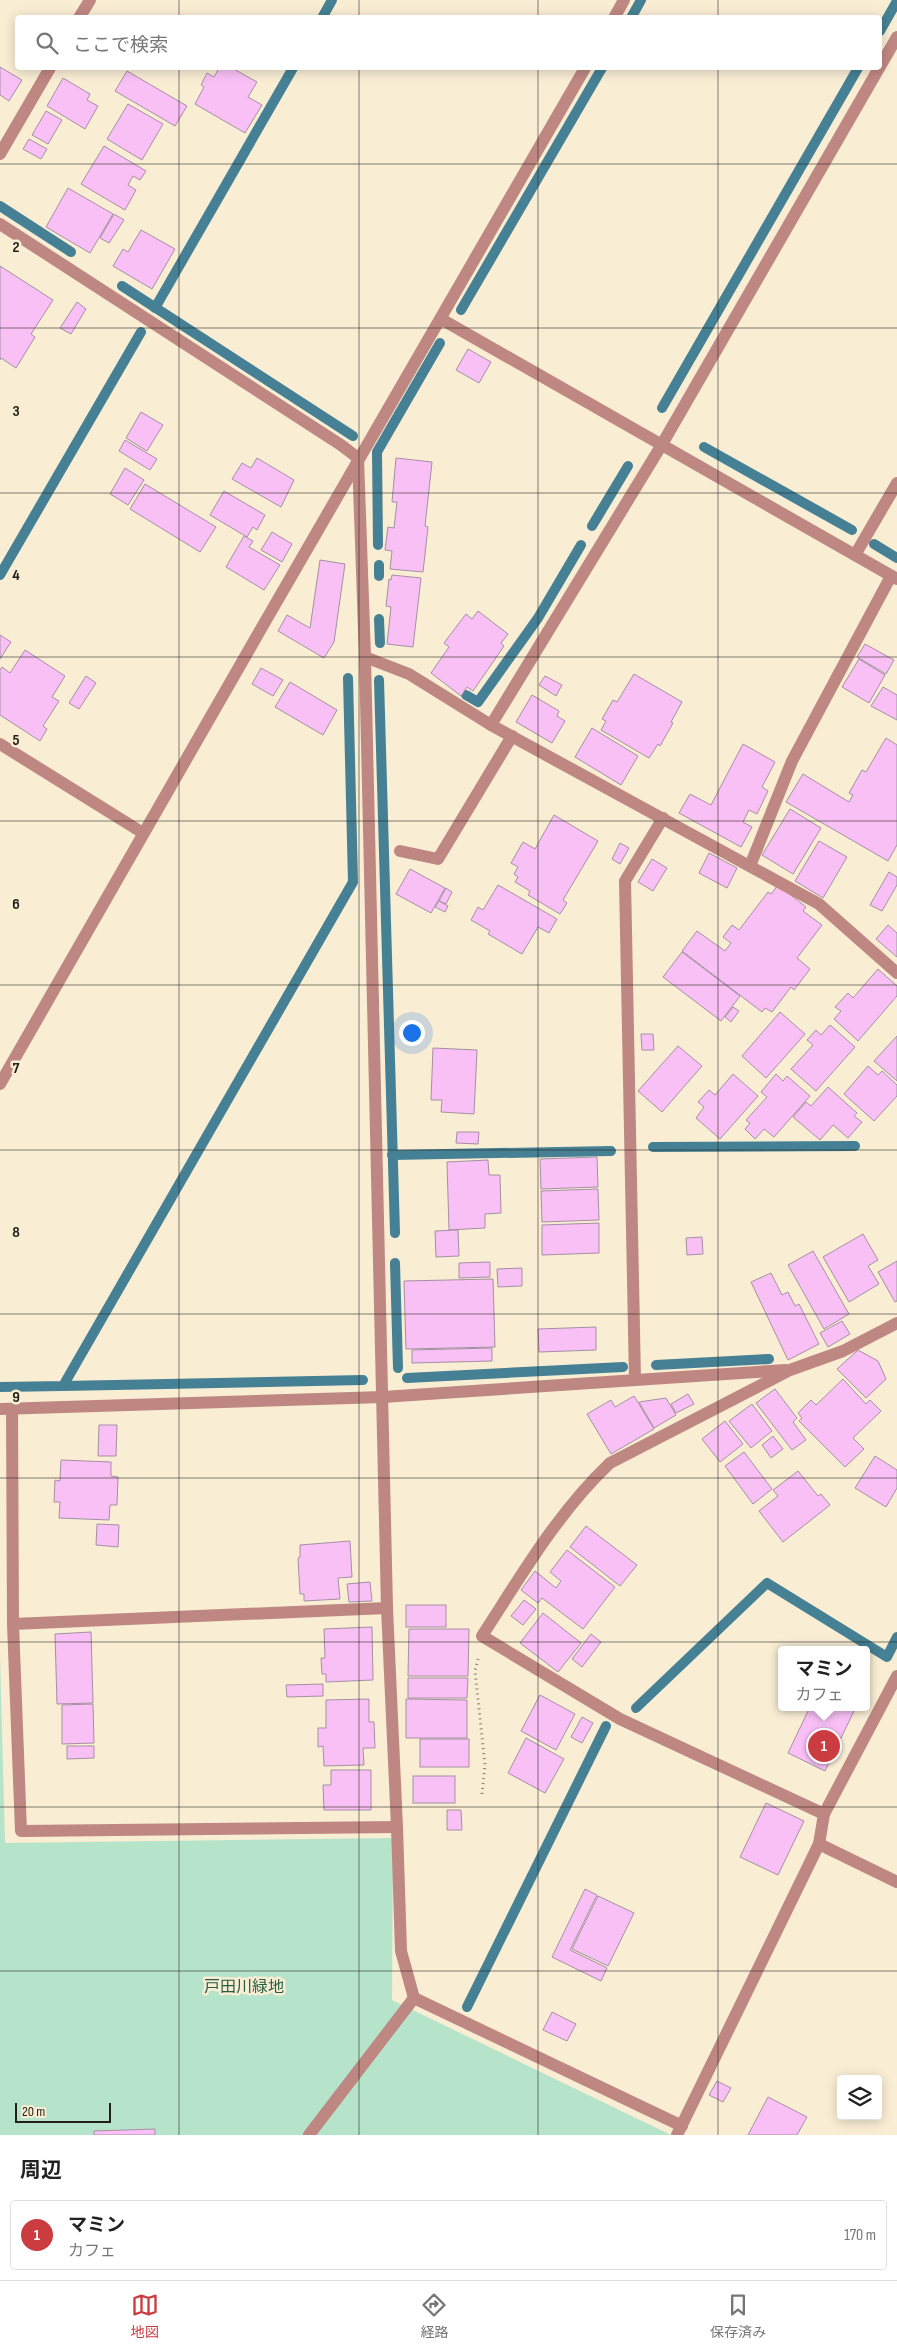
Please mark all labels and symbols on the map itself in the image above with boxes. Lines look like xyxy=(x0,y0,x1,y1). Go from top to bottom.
text: 2 xyxy=(12,238,20,257)
text: 3 xyxy=(12,402,20,421)
text: 4 xyxy=(12,566,20,585)
text: 5 xyxy=(12,731,20,750)
text: 6 xyxy=(12,895,20,914)
your location xyxy=(399,1020,425,1046)
text: 7 xyxy=(13,1059,20,1078)
text: 8 xyxy=(12,1223,20,1242)
text: 9 xyxy=(12,1388,20,1407)
pin: 1 xyxy=(808,1727,840,1765)
park label: 戸田川緑地 xyxy=(204,1978,284,1997)
scale bar xyxy=(15,2100,111,2123)

